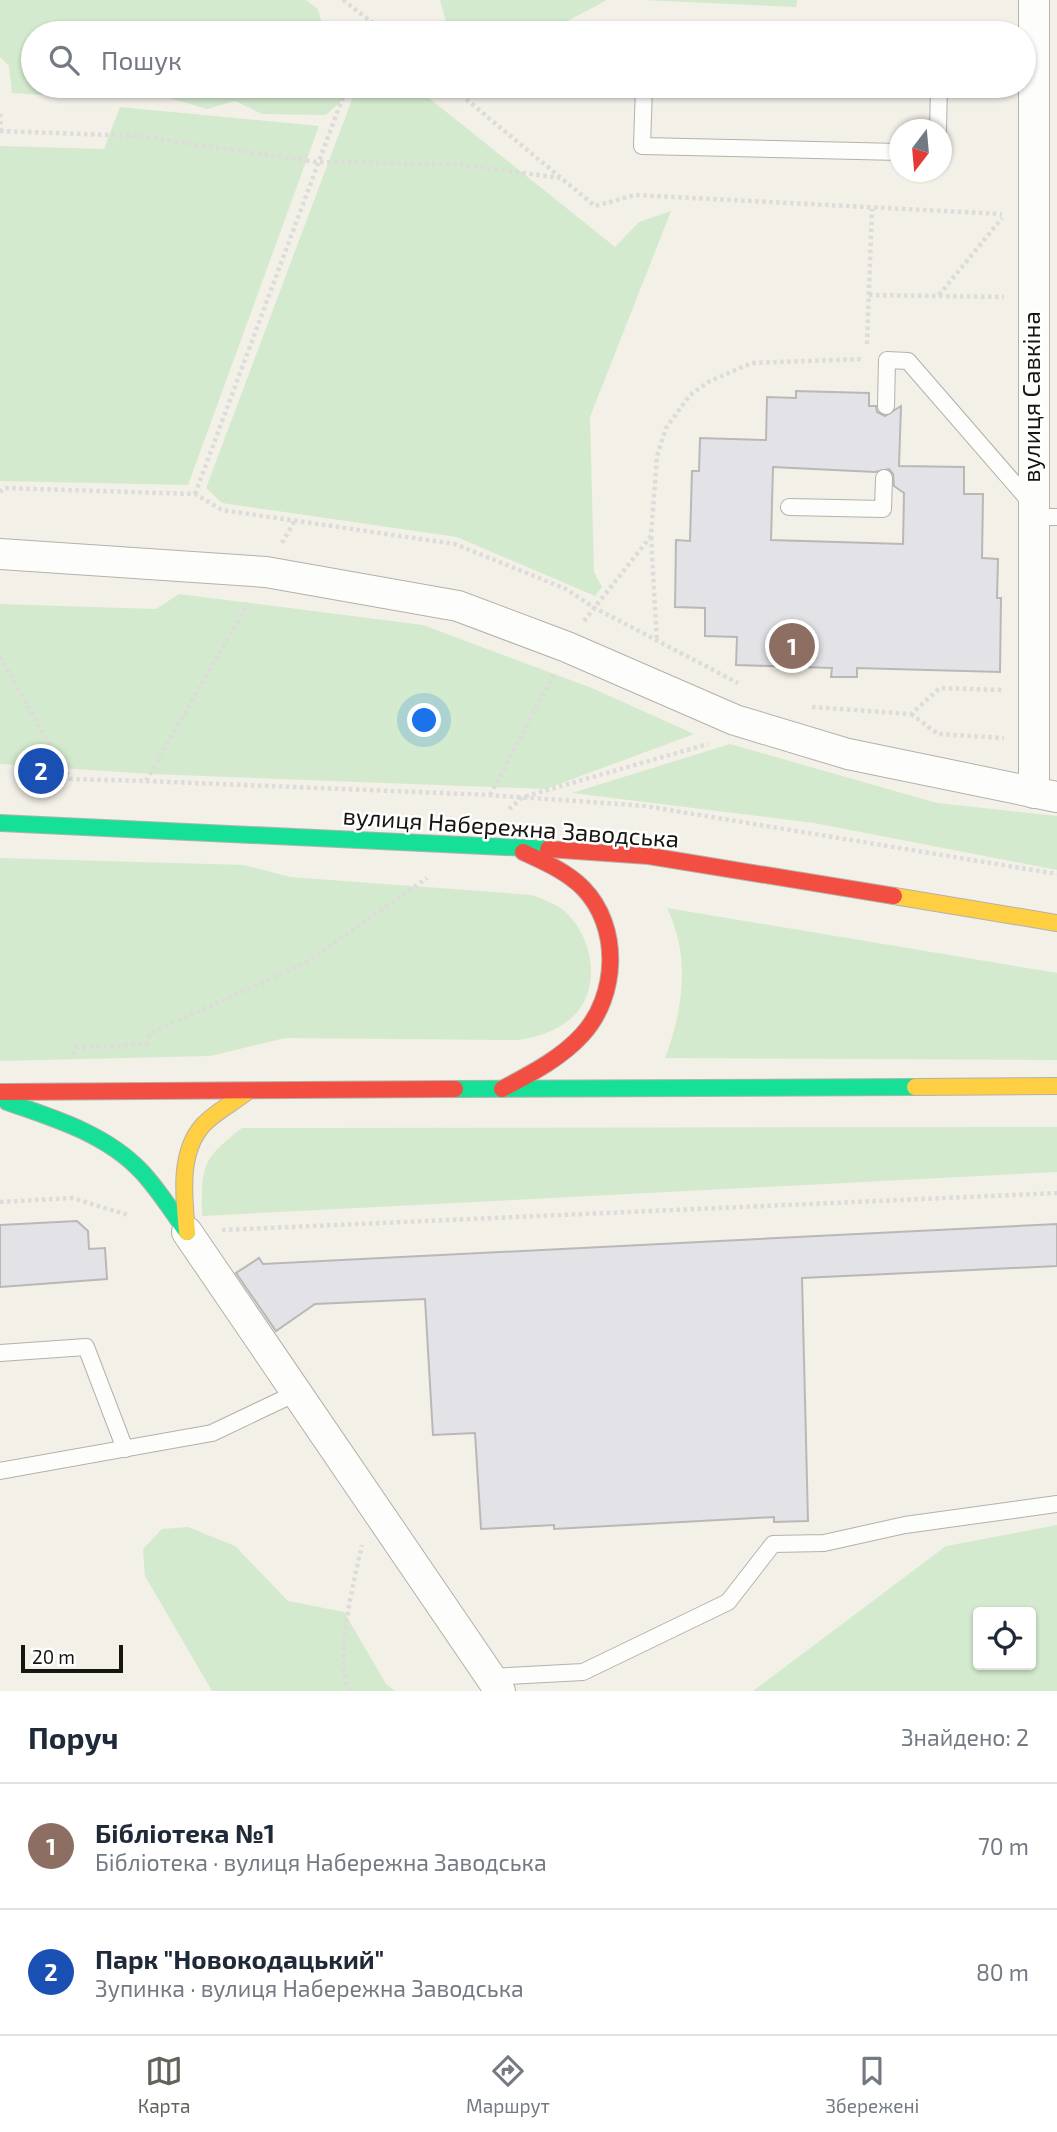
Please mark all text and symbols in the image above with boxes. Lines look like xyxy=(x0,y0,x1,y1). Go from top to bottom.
search box xyxy=(21,21,1036,98)
icon: search xyxy=(45,41,83,79)
text: Пошук xyxy=(101,44,182,75)
north arrow xyxy=(889,119,952,182)
street label: вулиця Савкіна xyxy=(1016,311,1046,483)
pin: 1 xyxy=(769,620,815,672)
your location xyxy=(407,703,441,737)
pin: 2 xyxy=(18,745,64,797)
street label: вулиця Набережна Заводська xyxy=(342,800,680,854)
map controls xyxy=(973,1607,1036,1670)
button: locate xyxy=(973,1607,1036,1670)
scale bar xyxy=(21,1642,122,1674)
text: 20 m xyxy=(32,1645,75,1668)
text: Поруч xyxy=(28,1719,118,1755)
text: Знайдено: 2 xyxy=(901,1723,1029,1751)
text: Бібліотека №1 xyxy=(95,1817,275,1848)
text: 1 xyxy=(46,1832,56,1860)
text: 70 m xyxy=(978,1832,1029,1860)
text: Бібліотека · вулиця Набережна Заводська xyxy=(95,1848,547,1876)
text: Парк "Новокодацький" xyxy=(95,1943,384,1974)
text: 2 xyxy=(44,1958,58,1986)
text: 80 m xyxy=(976,1958,1029,1986)
text: Зупинка · вулиця Набережна Заводська xyxy=(95,1974,524,2002)
tab: Карта xyxy=(138,2052,191,2117)
tab: Маршрут xyxy=(466,2052,550,2117)
tab: Збережені xyxy=(825,2052,919,2117)

